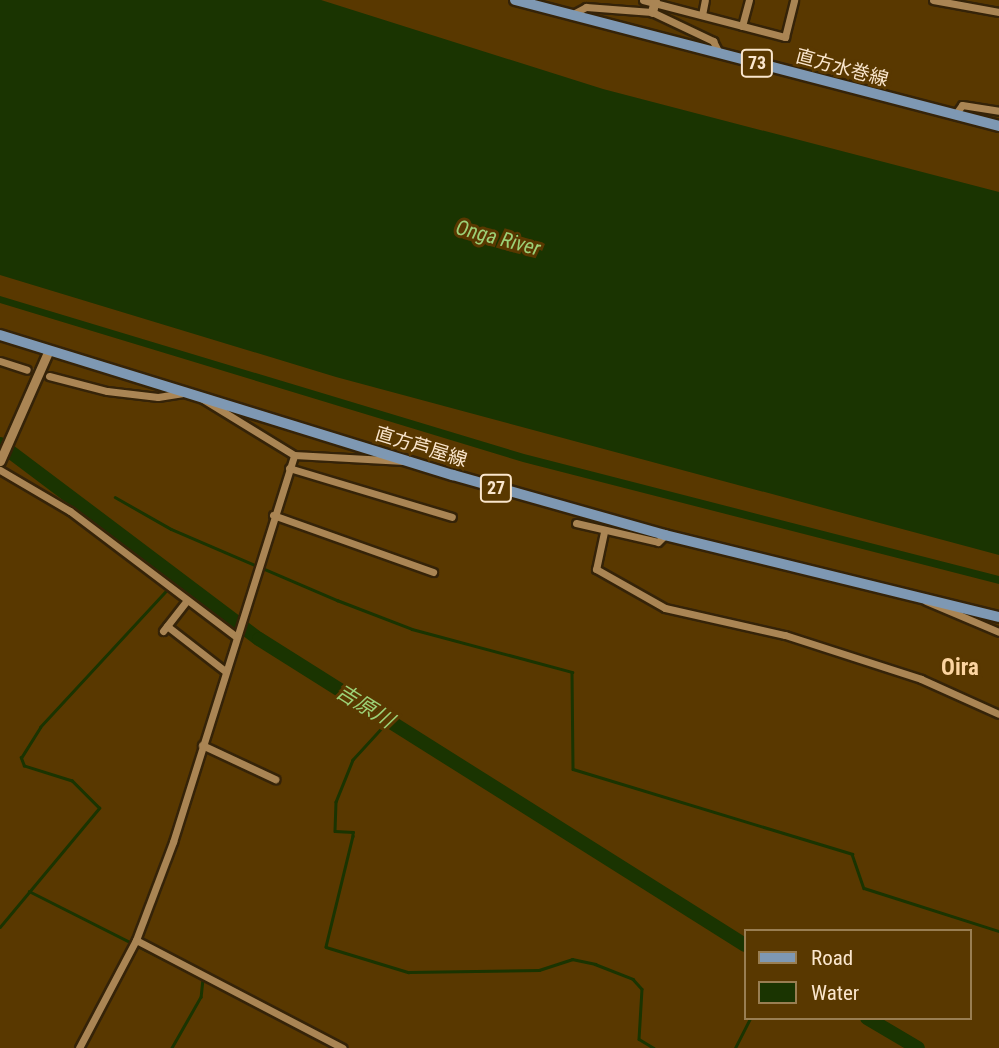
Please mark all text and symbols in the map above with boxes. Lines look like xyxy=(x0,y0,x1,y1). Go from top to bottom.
street label: 直方水巻線 xyxy=(793,45,891,91)
road number: 73 xyxy=(740,48,774,78)
water label: Onga River xyxy=(453,215,543,261)
street label: 直方芦屋線 xyxy=(372,422,470,472)
road number: 27 xyxy=(478,474,514,502)
district label: Oira xyxy=(941,654,979,682)
water label: 吉原川 xyxy=(332,679,398,733)
legend xyxy=(744,929,971,1020)
text: Road xyxy=(811,946,853,970)
text: Water xyxy=(811,981,859,1005)

